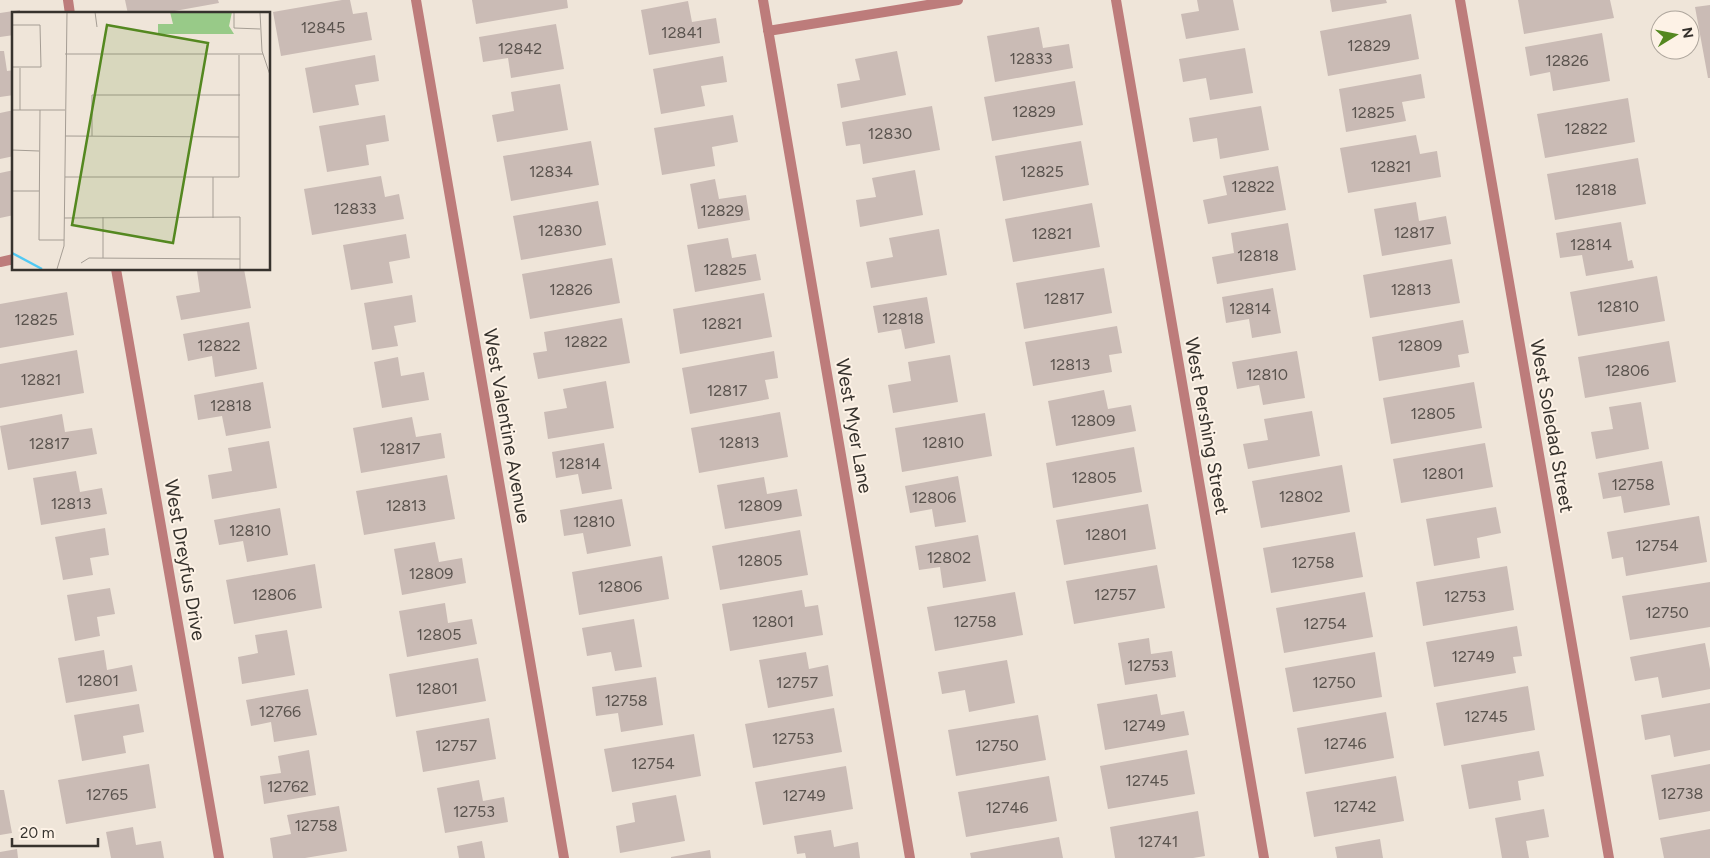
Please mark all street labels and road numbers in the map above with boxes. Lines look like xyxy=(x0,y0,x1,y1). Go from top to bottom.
street label: West Valentine Avenue xyxy=(479,327,535,525)
street label: West Pershing Street xyxy=(1180,336,1234,516)
street label: West Soledad Street xyxy=(1525,338,1579,514)
street label: West Myer Lane xyxy=(831,357,877,495)
street label: West Dreyfus Drive xyxy=(159,478,211,642)

